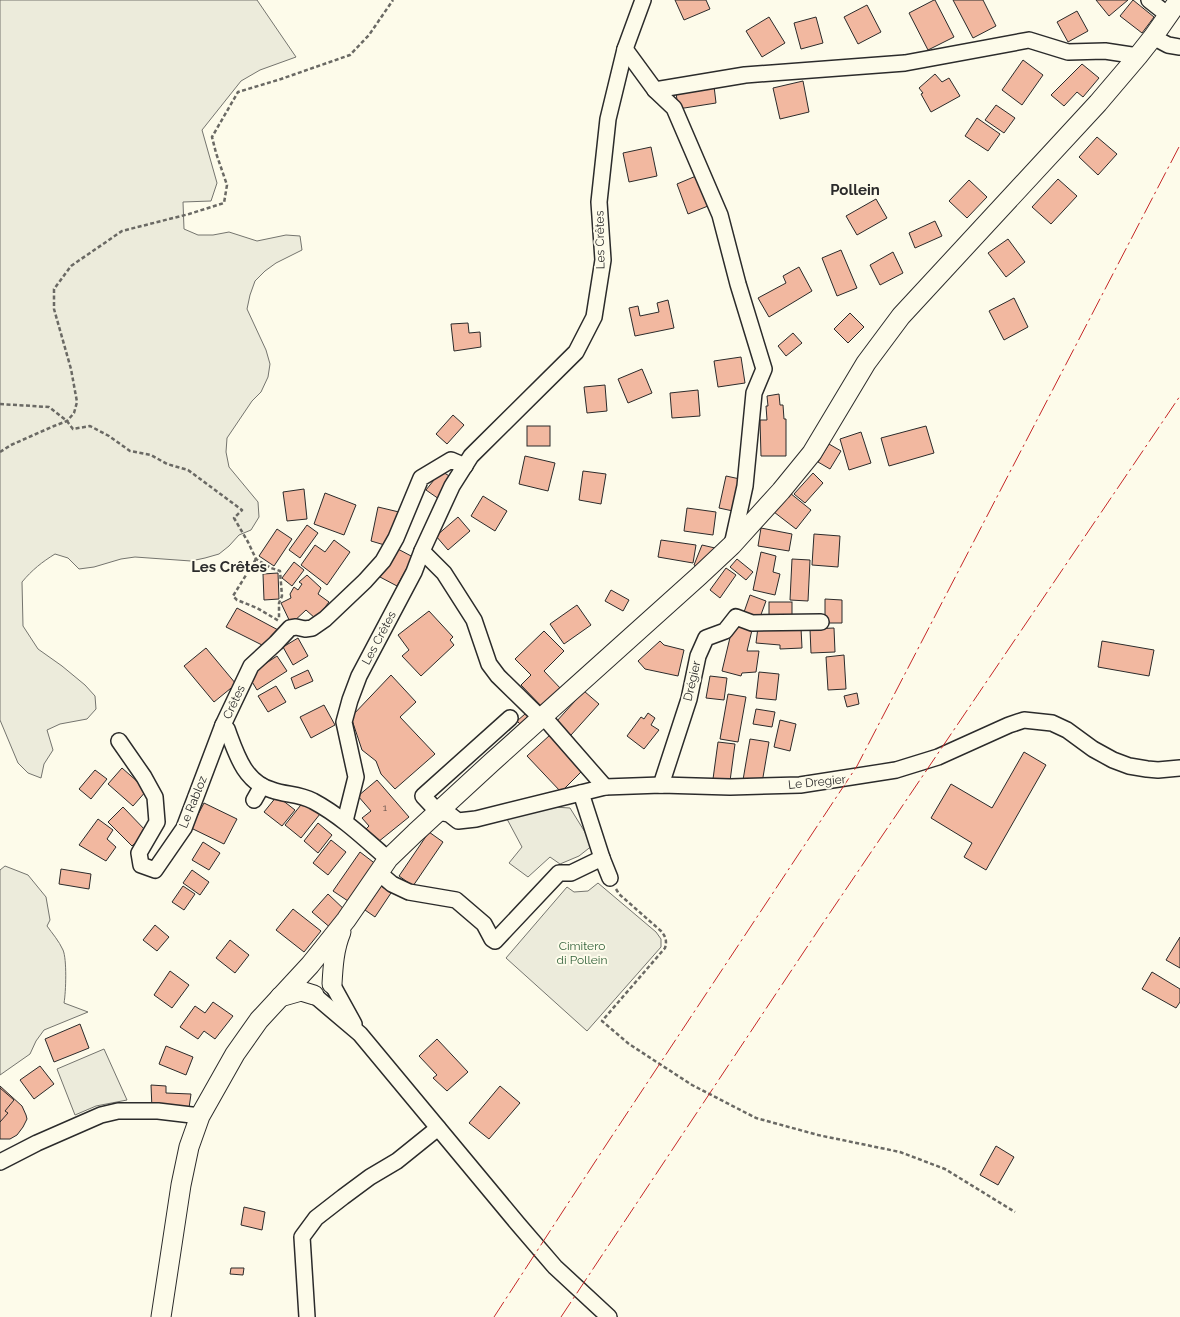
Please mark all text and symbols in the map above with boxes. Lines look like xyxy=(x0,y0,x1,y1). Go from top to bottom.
district label: Pollein xyxy=(830,181,880,199)
street label: Les Crêtes xyxy=(592,210,608,270)
district label: Les Crêtes xyxy=(191,558,267,576)
street label: Les Crêtes xyxy=(359,609,399,667)
street label: Drégier xyxy=(681,659,704,703)
street label: Crêtes xyxy=(220,683,248,721)
street label: Le Dregier xyxy=(787,772,847,792)
street label: Le Rabloz xyxy=(176,774,210,830)
house number: 1 xyxy=(383,802,388,813)
park label: Cimitero di Pollein xyxy=(557,939,607,967)

